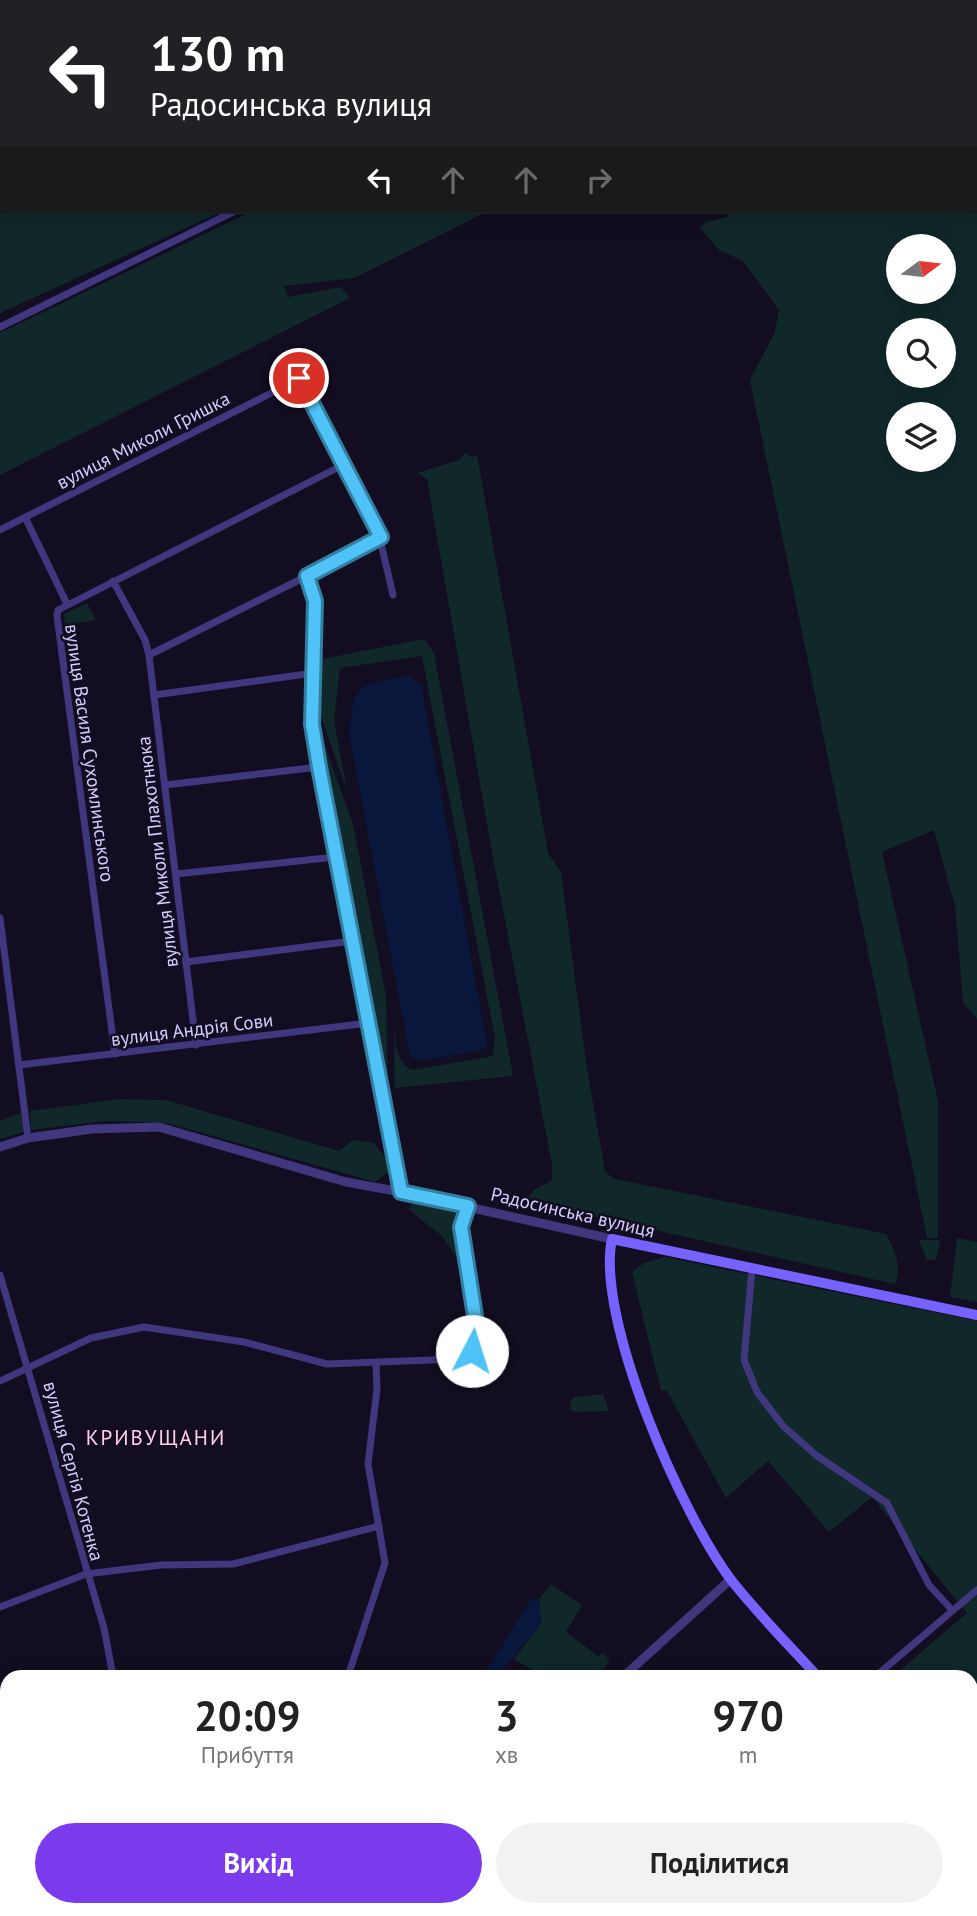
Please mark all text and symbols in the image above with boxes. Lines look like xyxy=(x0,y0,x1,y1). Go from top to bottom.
text: 130 m xyxy=(150,21,285,85)
icon: left xyxy=(35,28,126,119)
text: Радосинська вулиця xyxy=(150,83,432,125)
icon: left xyxy=(361,161,399,199)
icon: ahead xyxy=(434,161,472,199)
icon: ahead xyxy=(507,161,545,199)
icon: right xyxy=(580,161,618,199)
north arrow xyxy=(886,234,956,304)
map controls xyxy=(886,234,956,472)
button: search xyxy=(886,318,956,388)
pin xyxy=(269,348,329,408)
icon: arrive xyxy=(280,359,318,397)
street label: вулиця Миколи Гришка xyxy=(52,386,234,494)
button: layers xyxy=(886,402,956,472)
street label: вулиця Василя Сухомлинського xyxy=(60,622,120,884)
street label: вулиця Миколи Плахотнюка xyxy=(131,735,183,969)
street label: вулиця Андрія Сови xyxy=(110,1007,274,1051)
street label: Радосинська вулиця xyxy=(489,1181,657,1243)
position arrow xyxy=(435,1314,509,1388)
street label: вулиця Сергія Котенка xyxy=(39,1379,109,1563)
district label: КРИВУЩАНИ xyxy=(86,1424,226,1451)
text: 20:09 xyxy=(194,1688,301,1743)
text: 3 xyxy=(495,1688,518,1743)
text: 970 xyxy=(712,1688,784,1743)
text: Прибуття xyxy=(201,1740,294,1769)
text: хв xyxy=(495,1740,518,1769)
text: m xyxy=(739,1740,758,1769)
button: Вихід xyxy=(35,1823,482,1903)
button: Поділитися xyxy=(496,1823,943,1903)

